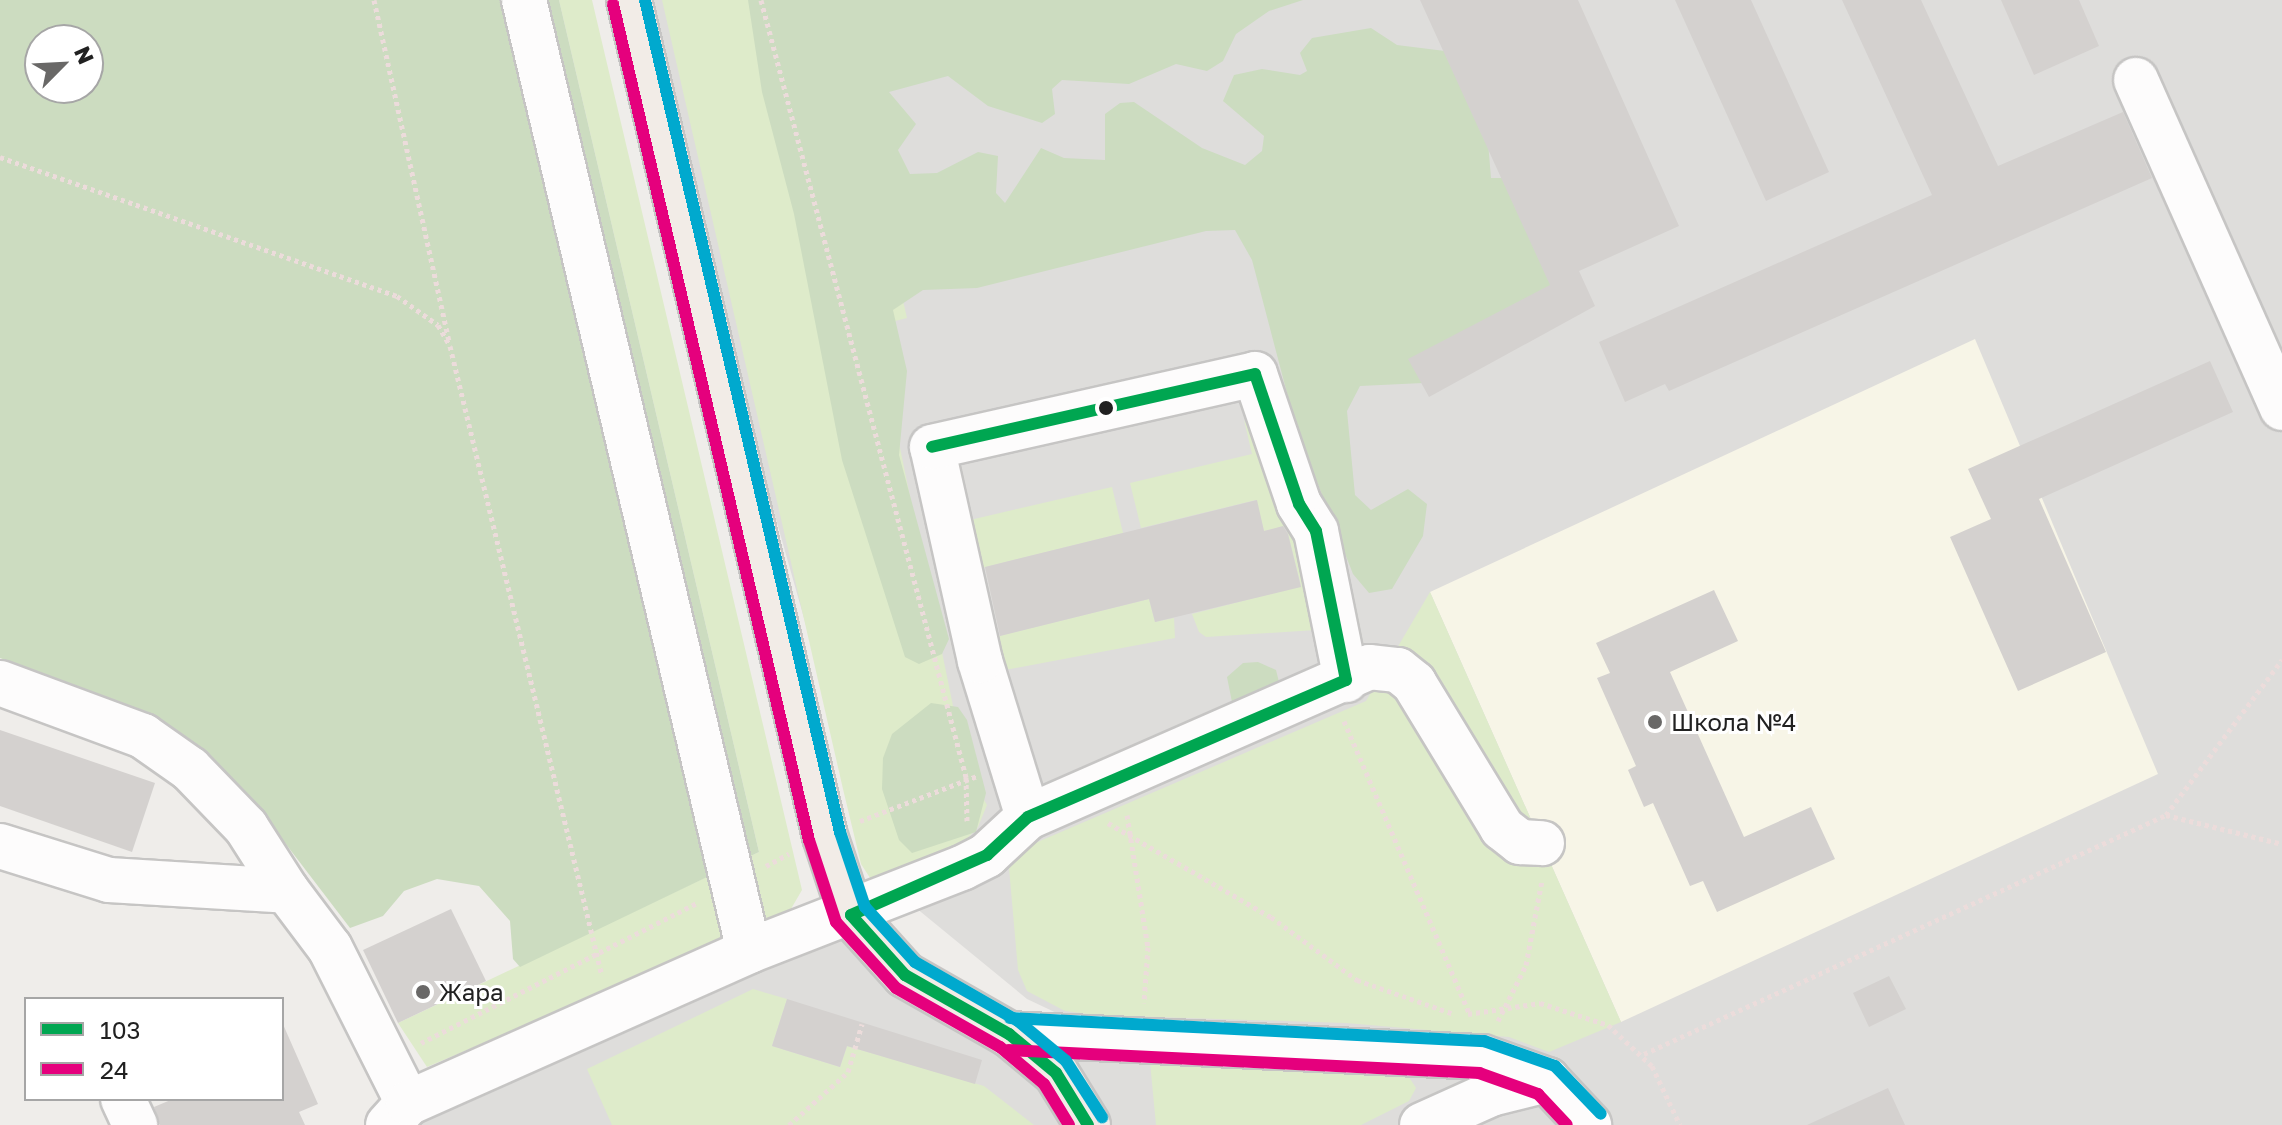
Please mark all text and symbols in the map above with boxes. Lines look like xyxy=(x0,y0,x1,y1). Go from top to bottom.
north arrow xyxy=(24,24,104,104)
text: N xyxy=(69,42,100,68)
unlabelled marker xyxy=(1098,400,1114,416)
place label: Школа №4 xyxy=(1671,708,1796,736)
marker: Школа №4 xyxy=(1646,713,1664,731)
place label: Жара xyxy=(439,978,504,1006)
marker: Жара xyxy=(414,983,432,1001)
legend xyxy=(24,997,284,1101)
text: 103 xyxy=(100,1015,141,1044)
text: 24 xyxy=(100,1055,129,1084)

